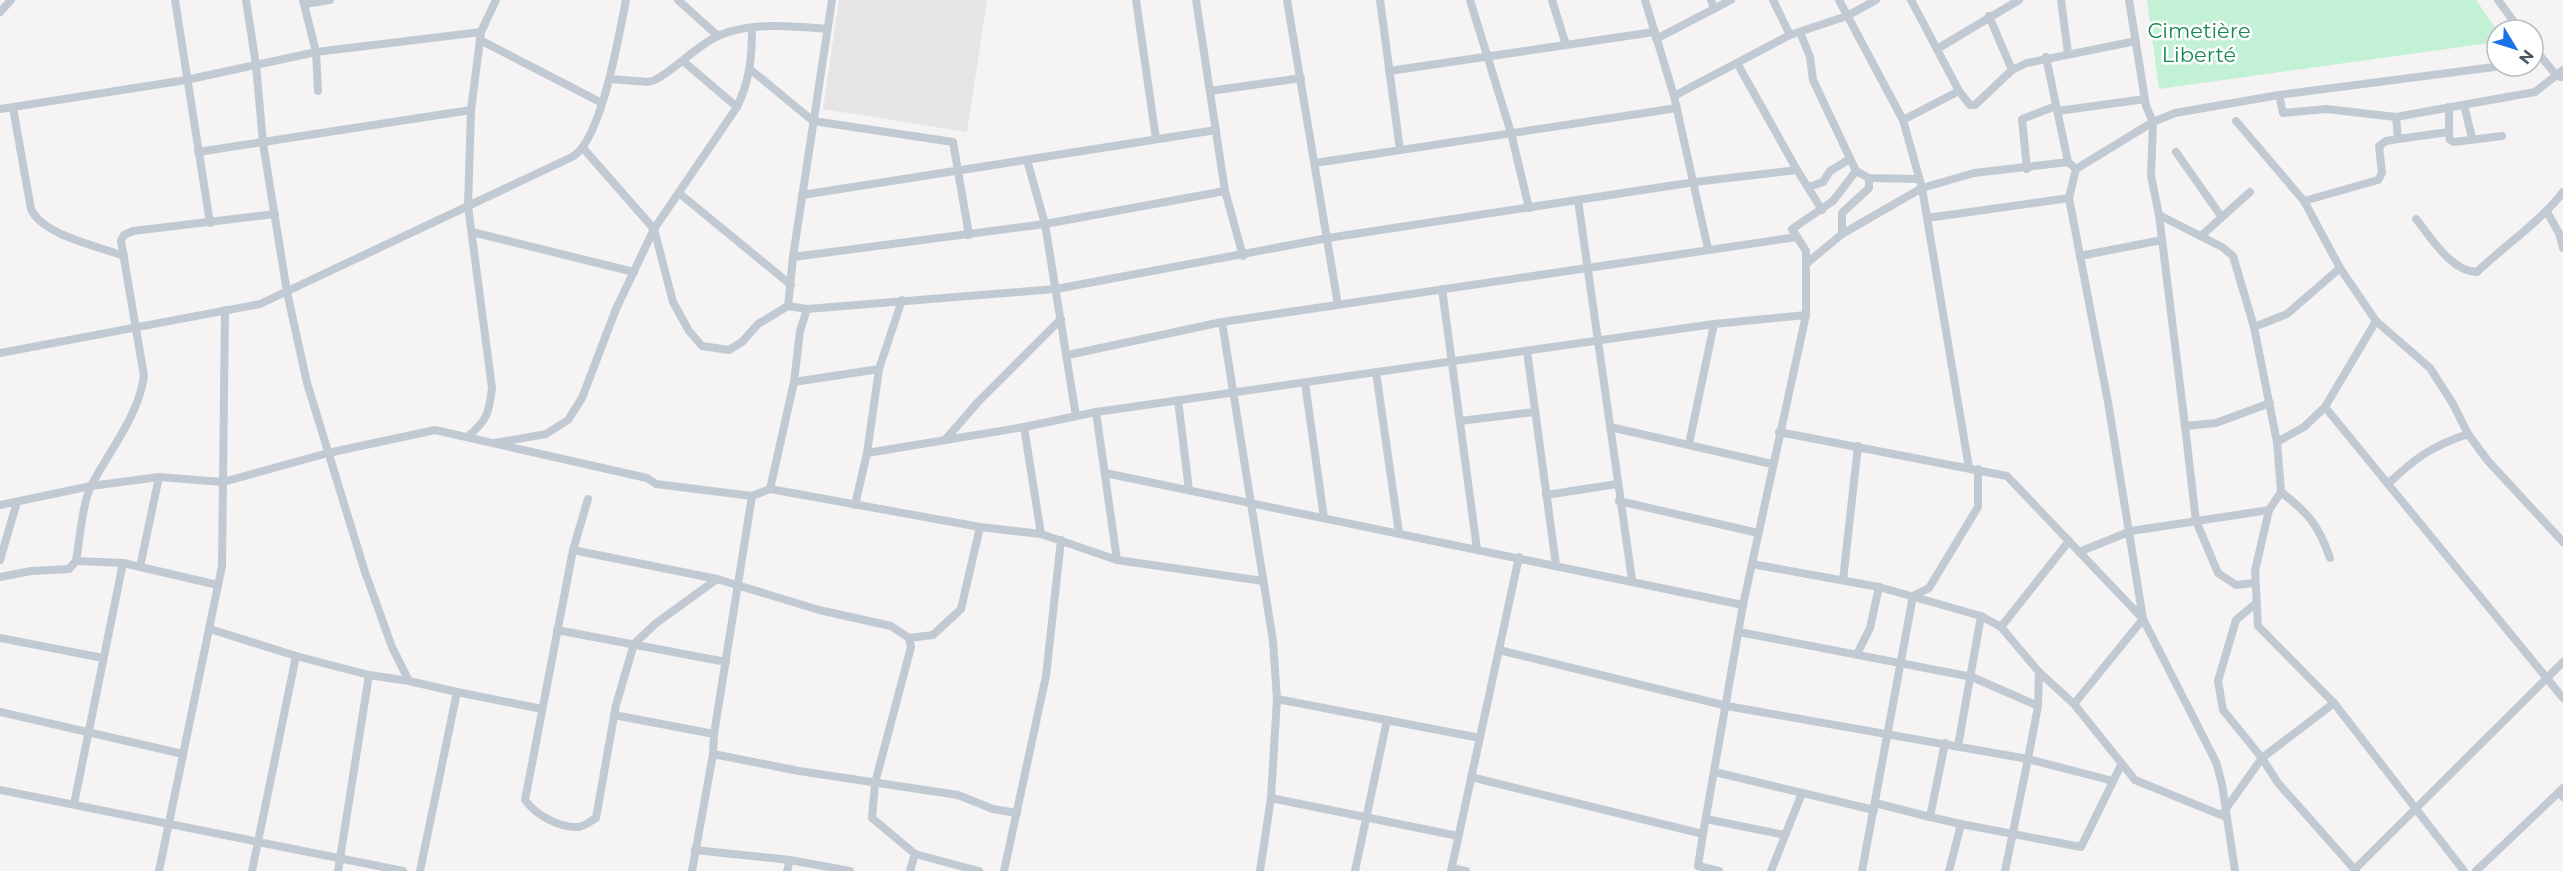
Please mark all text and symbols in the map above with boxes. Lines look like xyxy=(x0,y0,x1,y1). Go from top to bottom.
park label: Cimetière Liberté xyxy=(2147,18,2251,67)
north arrow xyxy=(2485,18,2545,78)
text: N xyxy=(2515,46,2538,68)

